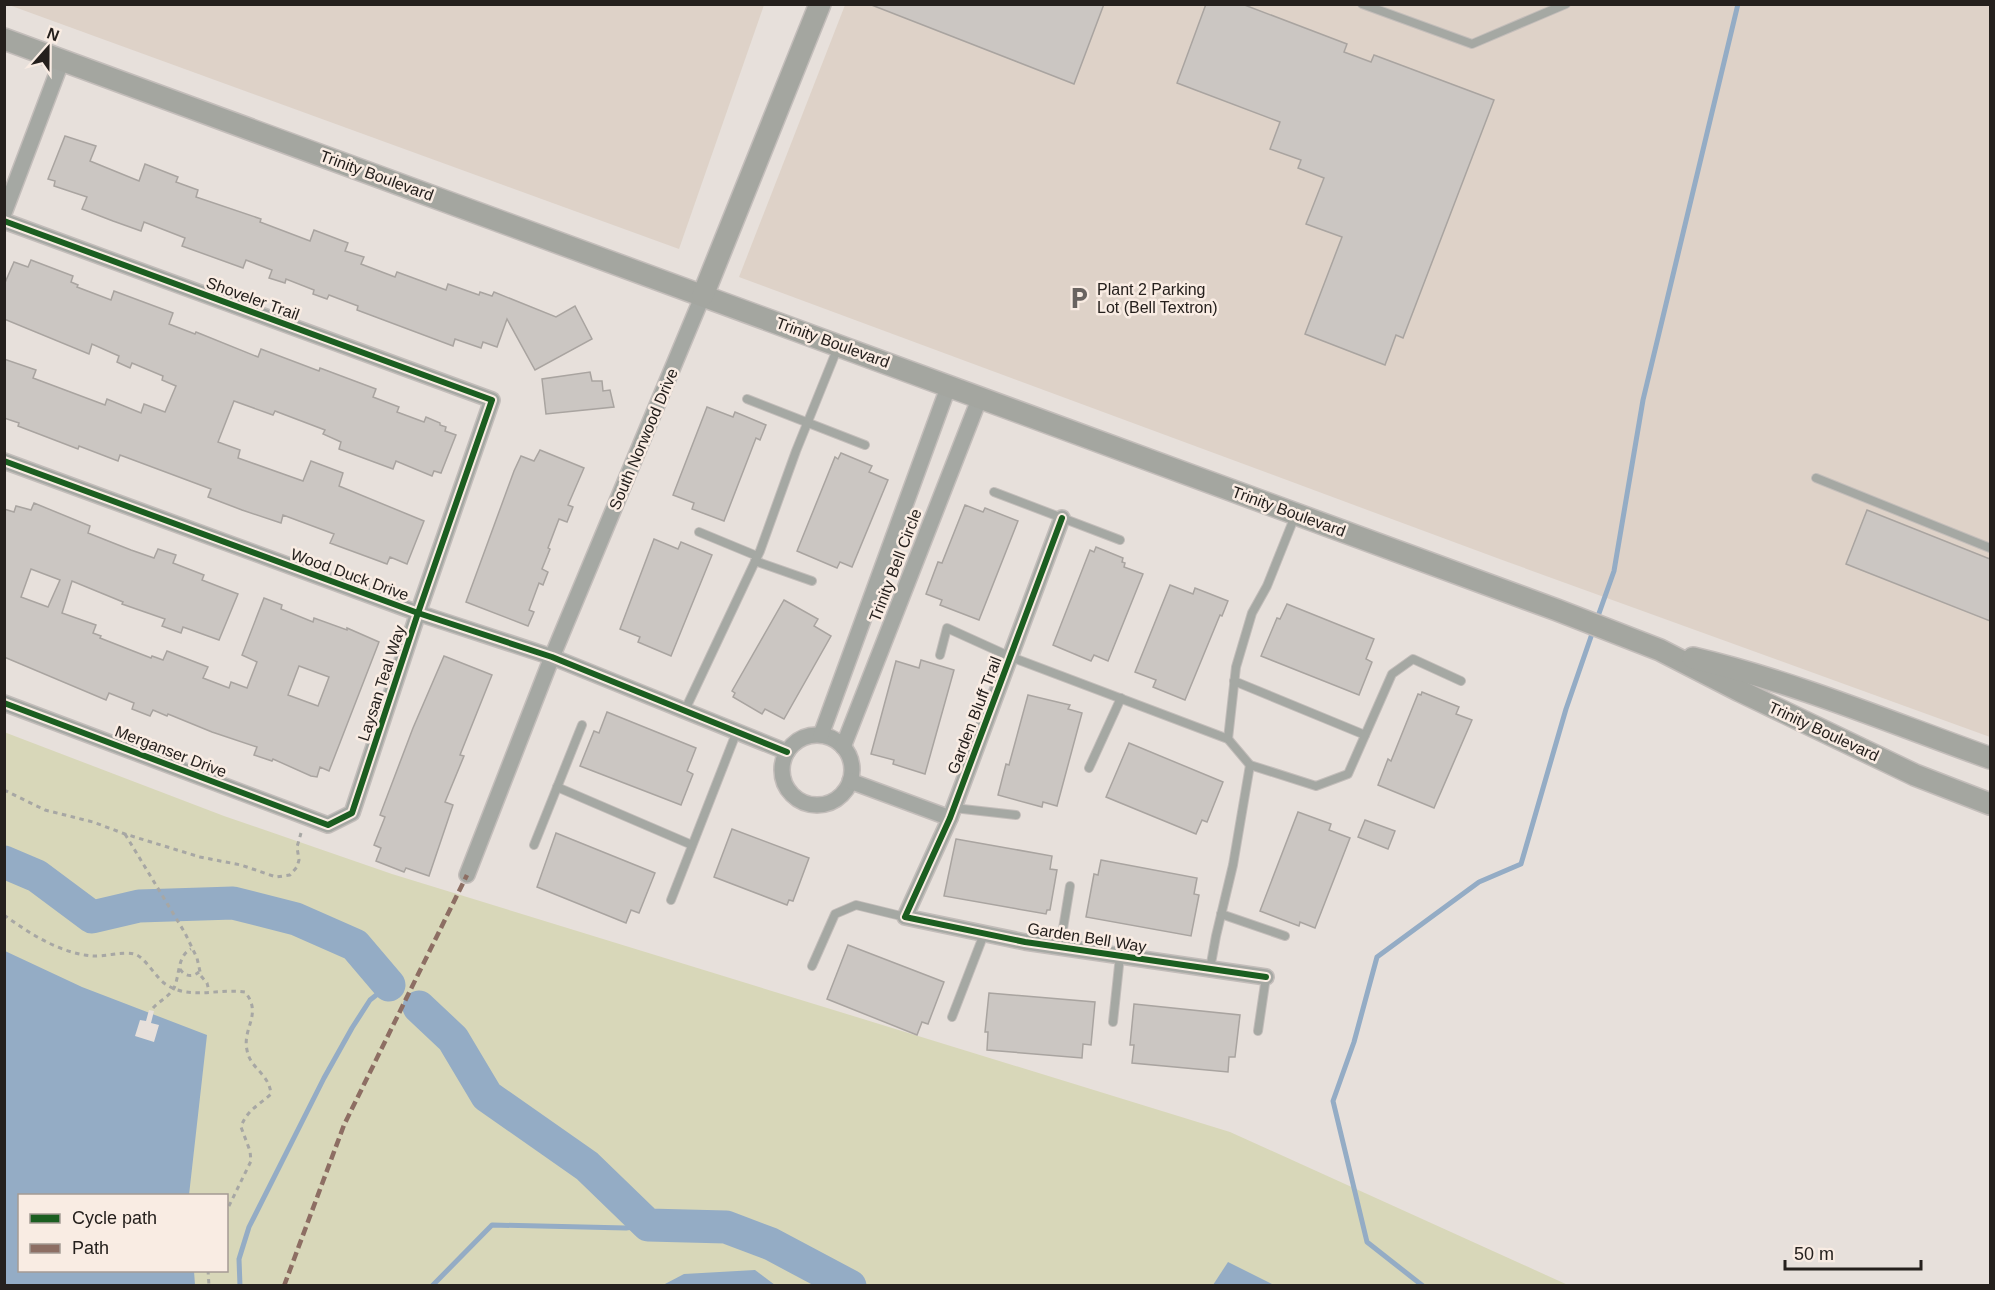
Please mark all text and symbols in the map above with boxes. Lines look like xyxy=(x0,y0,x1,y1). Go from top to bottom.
north arrow xyxy=(18,18,78,78)
text: N xyxy=(45,24,62,44)
street label: Trinity Boulevard xyxy=(318,147,436,204)
street label: Shoveler Trail xyxy=(204,274,302,323)
place label: Plant 2 Parking Lot (Bell Textron) xyxy=(1097,281,1218,316)
parking icon: Plant 2 Parking Lot (Bell Textron) xyxy=(1066,285,1092,311)
street label: Trinity Boulevard xyxy=(774,314,892,371)
street label: South Norwood Drive xyxy=(606,366,681,513)
street label: Trinity Boulevard xyxy=(1230,483,1348,540)
street label: Trinity Bell Circle xyxy=(866,506,925,624)
street label: Wood Duck Drive xyxy=(289,545,411,604)
street label: Laysan Teal Way xyxy=(355,623,408,743)
street label: Garden Bluff Trail xyxy=(944,654,1005,776)
street label: Trinity Boulevard xyxy=(1766,699,1882,764)
street label: Merganser Drive xyxy=(113,722,229,781)
street label: Garden Bell Way xyxy=(1026,920,1148,955)
legend xyxy=(18,1194,228,1272)
text: Cycle path xyxy=(72,1208,157,1228)
scale bar xyxy=(1785,1233,1922,1271)
text: Path xyxy=(72,1238,109,1258)
text: 50 m xyxy=(1794,1244,1834,1264)

